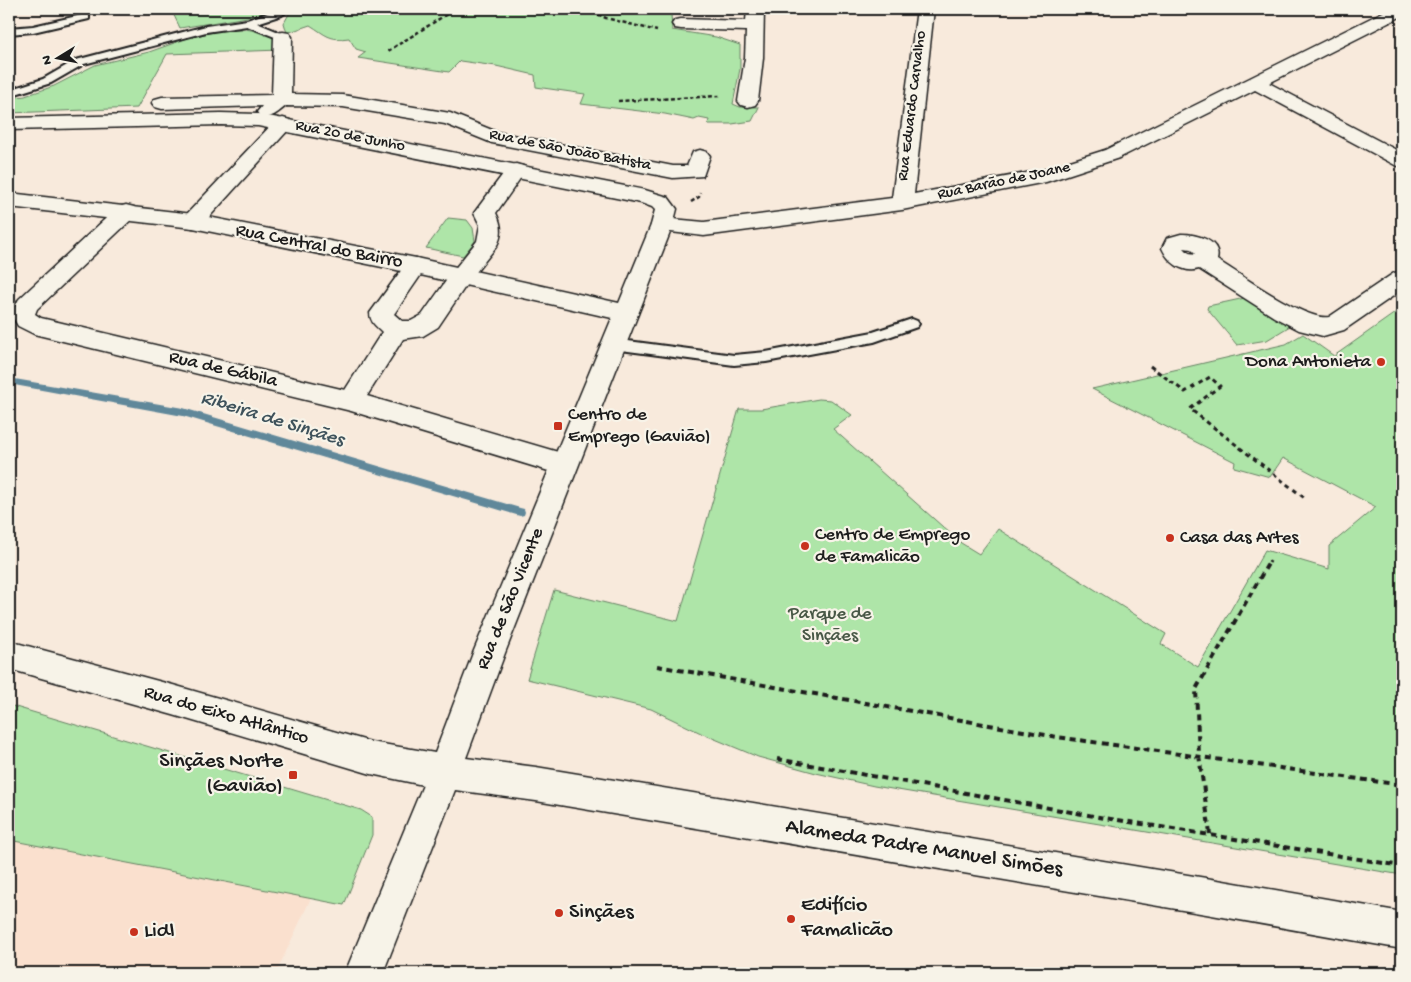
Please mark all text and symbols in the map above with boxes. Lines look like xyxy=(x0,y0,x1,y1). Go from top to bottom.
street label: Rua Eduardo Carvalho xyxy=(894,30,932,182)
north arrow xyxy=(32,32,82,82)
text: N xyxy=(38,54,57,66)
street label: Rua 20 de Junho xyxy=(294,117,406,157)
street label: Rua de São João Batista xyxy=(487,126,654,176)
street label: Rua Barão de Joane xyxy=(936,158,1073,205)
street label: Rua Central do Bairro xyxy=(233,219,405,275)
street label: Rua de Gábila xyxy=(166,346,281,394)
place label: Dona Antonieta xyxy=(1244,351,1372,374)
marker: Dona Antonieta xyxy=(1375,356,1387,368)
water label: Ribeira de Sinçães xyxy=(198,387,348,453)
place label: Centro de Emprego (Gavião) xyxy=(568,404,711,449)
marker: Centro de Emprego (Gavião) xyxy=(552,420,564,432)
place label: Centro de Emprego de Famalicão xyxy=(815,524,970,569)
street label: Rua de São Vicente xyxy=(472,525,550,673)
place label: Casa das Artes xyxy=(1180,527,1300,550)
marker: Casa das Artes xyxy=(1164,532,1176,544)
marker: Centro de Emprego de Famalicão xyxy=(799,540,811,552)
park label: Parque de Sinçães xyxy=(787,603,872,648)
street label: Rua do Eixo Atlântico xyxy=(141,681,311,751)
place label: Sinçães Norte (Gavião) xyxy=(159,749,284,800)
marker: Sinçães Norte (Gavião) xyxy=(287,769,299,781)
street label: Alameda Padre Manuel Simões xyxy=(784,814,1065,884)
place label: Edifício Famalicão xyxy=(800,893,893,944)
place label: Sinçães xyxy=(569,900,634,926)
marker: Sinçães xyxy=(553,907,565,919)
marker: Edifício Famalicão xyxy=(785,913,797,925)
place label: Lidl xyxy=(144,919,175,945)
marker: Lidl xyxy=(128,926,140,938)

